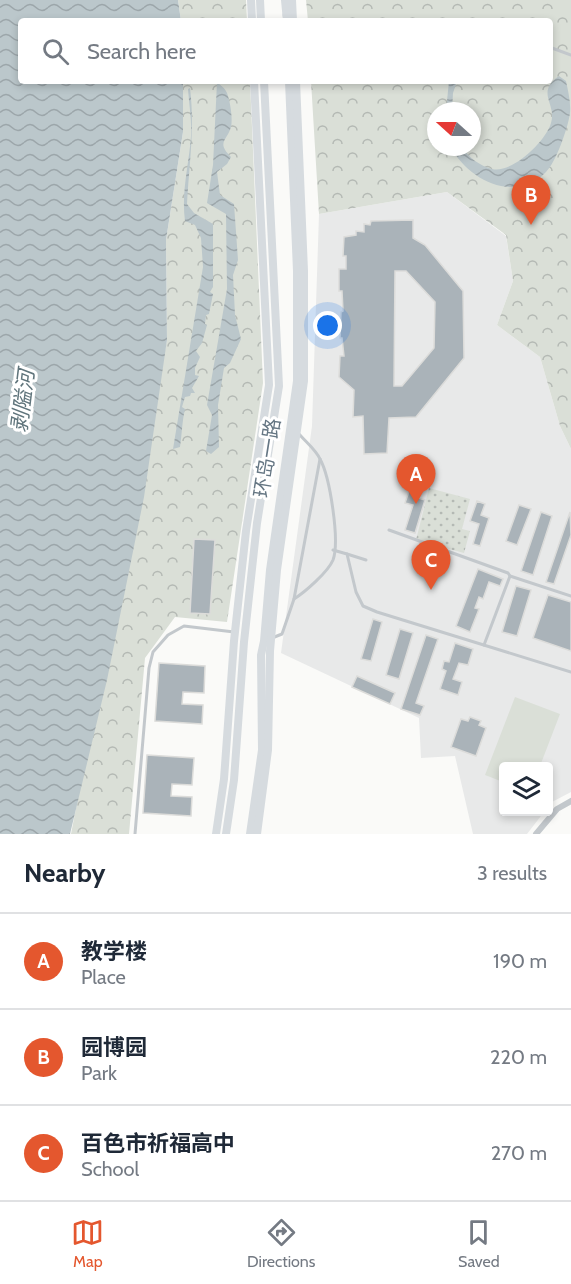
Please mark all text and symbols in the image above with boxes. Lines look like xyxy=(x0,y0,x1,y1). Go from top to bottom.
search box xyxy=(18,18,553,84)
icon: search xyxy=(39,35,72,68)
text: Search here xyxy=(87,38,196,65)
north arrow xyxy=(427,102,481,156)
pin: B xyxy=(512,176,550,225)
your location xyxy=(313,311,342,340)
water label: 剥隘河 xyxy=(6,364,39,434)
street label: 环岛一路 xyxy=(249,417,285,499)
pin: A xyxy=(396,454,436,504)
pin: C xyxy=(412,540,450,590)
map controls xyxy=(499,762,553,816)
button: layers xyxy=(499,762,553,816)
text: Nearby xyxy=(24,857,105,889)
text: 3 results xyxy=(477,861,547,885)
text: 教学楼 xyxy=(81,938,147,965)
text: A xyxy=(37,949,50,973)
text: 190 m xyxy=(493,949,547,973)
text: Place xyxy=(81,965,126,989)
text: 园博园 xyxy=(81,1034,147,1061)
text: B xyxy=(37,1045,50,1069)
text: 220 m xyxy=(490,1045,547,1069)
text: Park xyxy=(81,1061,117,1085)
text: 百色市祈福高中 xyxy=(81,1130,235,1157)
text: C xyxy=(37,1141,50,1165)
text: 270 m xyxy=(491,1141,547,1165)
text: School xyxy=(81,1157,139,1181)
tab: Map xyxy=(71,1216,104,1271)
tab: Directions xyxy=(247,1216,315,1271)
tab: Saved xyxy=(458,1216,500,1271)

